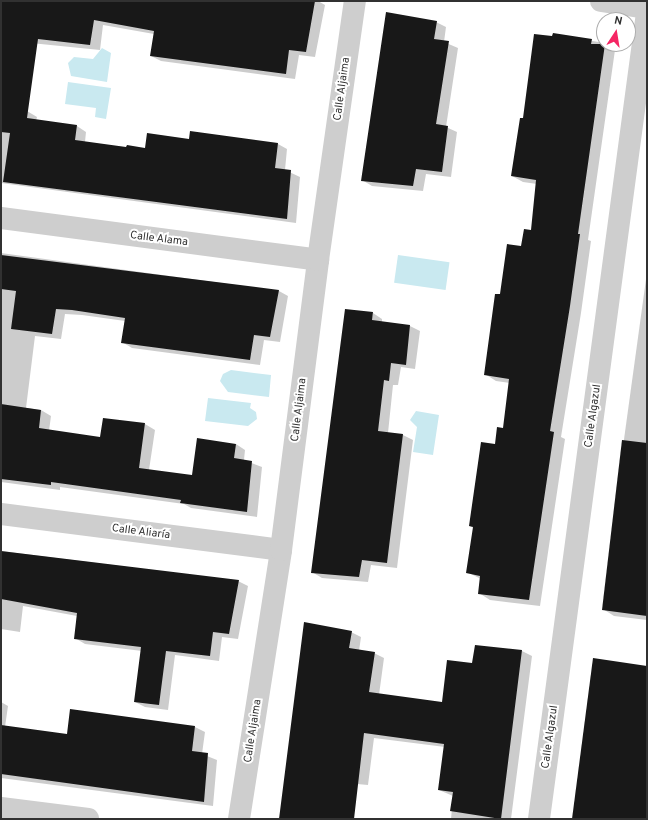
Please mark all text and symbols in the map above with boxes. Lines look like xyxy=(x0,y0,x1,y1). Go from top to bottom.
north arrow xyxy=(596,12,636,52)
text: N xyxy=(613,14,624,29)
street label: Calle Aljaima xyxy=(331,56,353,122)
street label: Calle Alama xyxy=(129,229,189,249)
street label: Calle Aljaima xyxy=(289,377,309,443)
street label: Calle Algazul xyxy=(582,383,604,449)
street label: Calle Aliaría xyxy=(111,522,171,542)
street label: Calle Aljaima xyxy=(241,698,265,764)
street label: Calle Algazul xyxy=(539,704,561,770)

